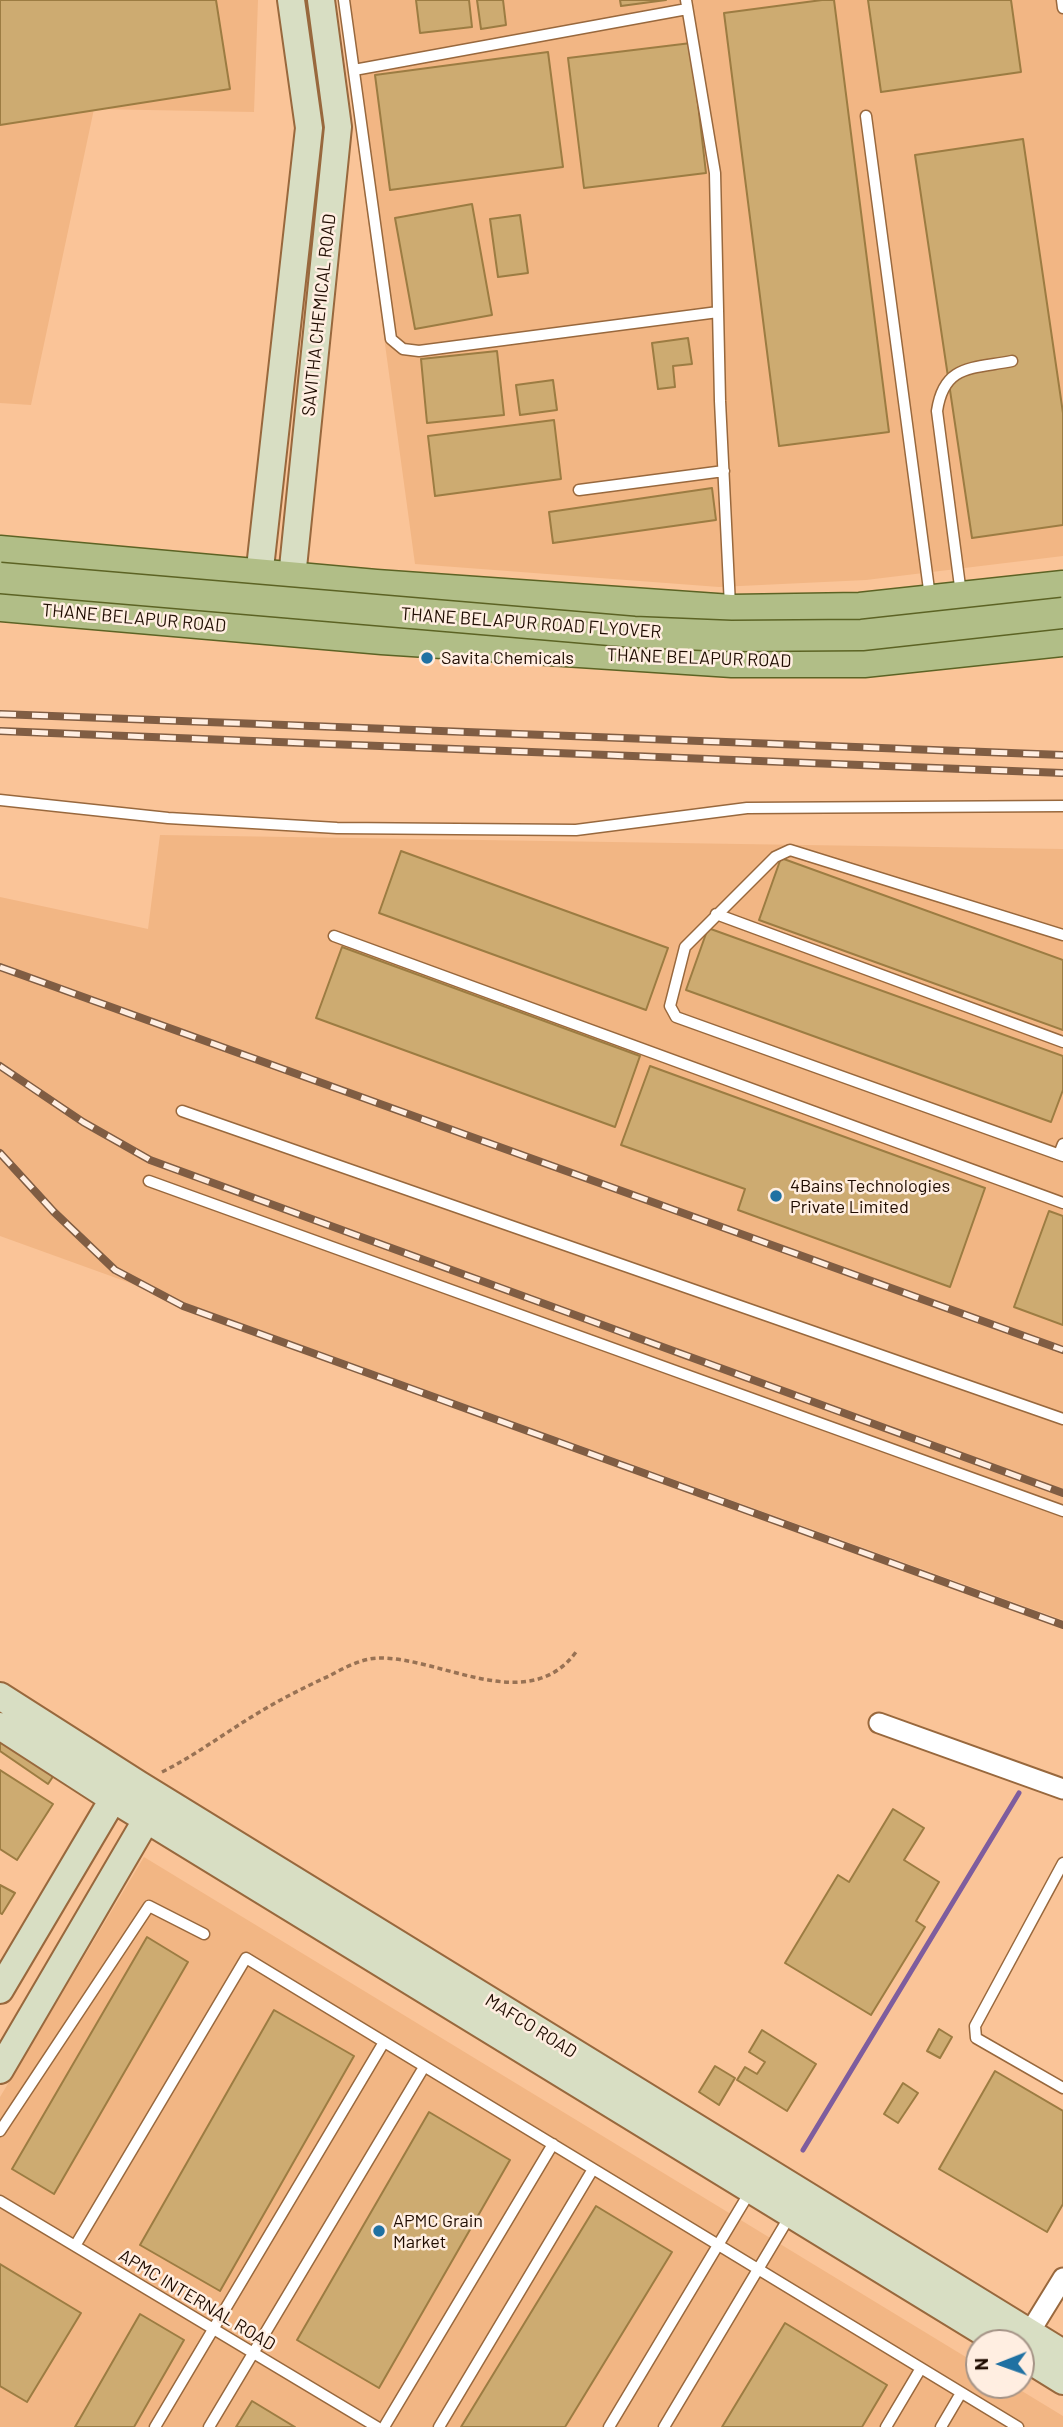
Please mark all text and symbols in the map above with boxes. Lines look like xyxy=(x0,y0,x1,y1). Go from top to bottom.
street label: SAVITHA CHEMICAL ROAD xyxy=(298,213,340,417)
street label: THANE BELAPUR ROAD xyxy=(41,599,227,637)
street label: THANE BELAPUR ROAD FLYOVER xyxy=(400,603,662,643)
street label: THANE BELAPUR ROAD xyxy=(606,644,792,672)
place label: Savita Chemicals xyxy=(441,647,574,669)
marker: Savita Chemicals xyxy=(419,650,435,666)
place label: 4Bains Technologies Private Limited xyxy=(790,1175,950,1218)
marker: 4Bains Technologies Private Limited xyxy=(768,1188,784,1204)
street label: MAFCO ROAD xyxy=(481,1989,581,2063)
place label: APMC Grain Market xyxy=(393,2210,483,2252)
marker: APMC Grain Market xyxy=(371,2223,387,2239)
street label: APMC INTERNAL ROAD xyxy=(115,2245,279,2355)
north arrow xyxy=(965,2329,1035,2399)
text: N xyxy=(969,2358,992,2371)

